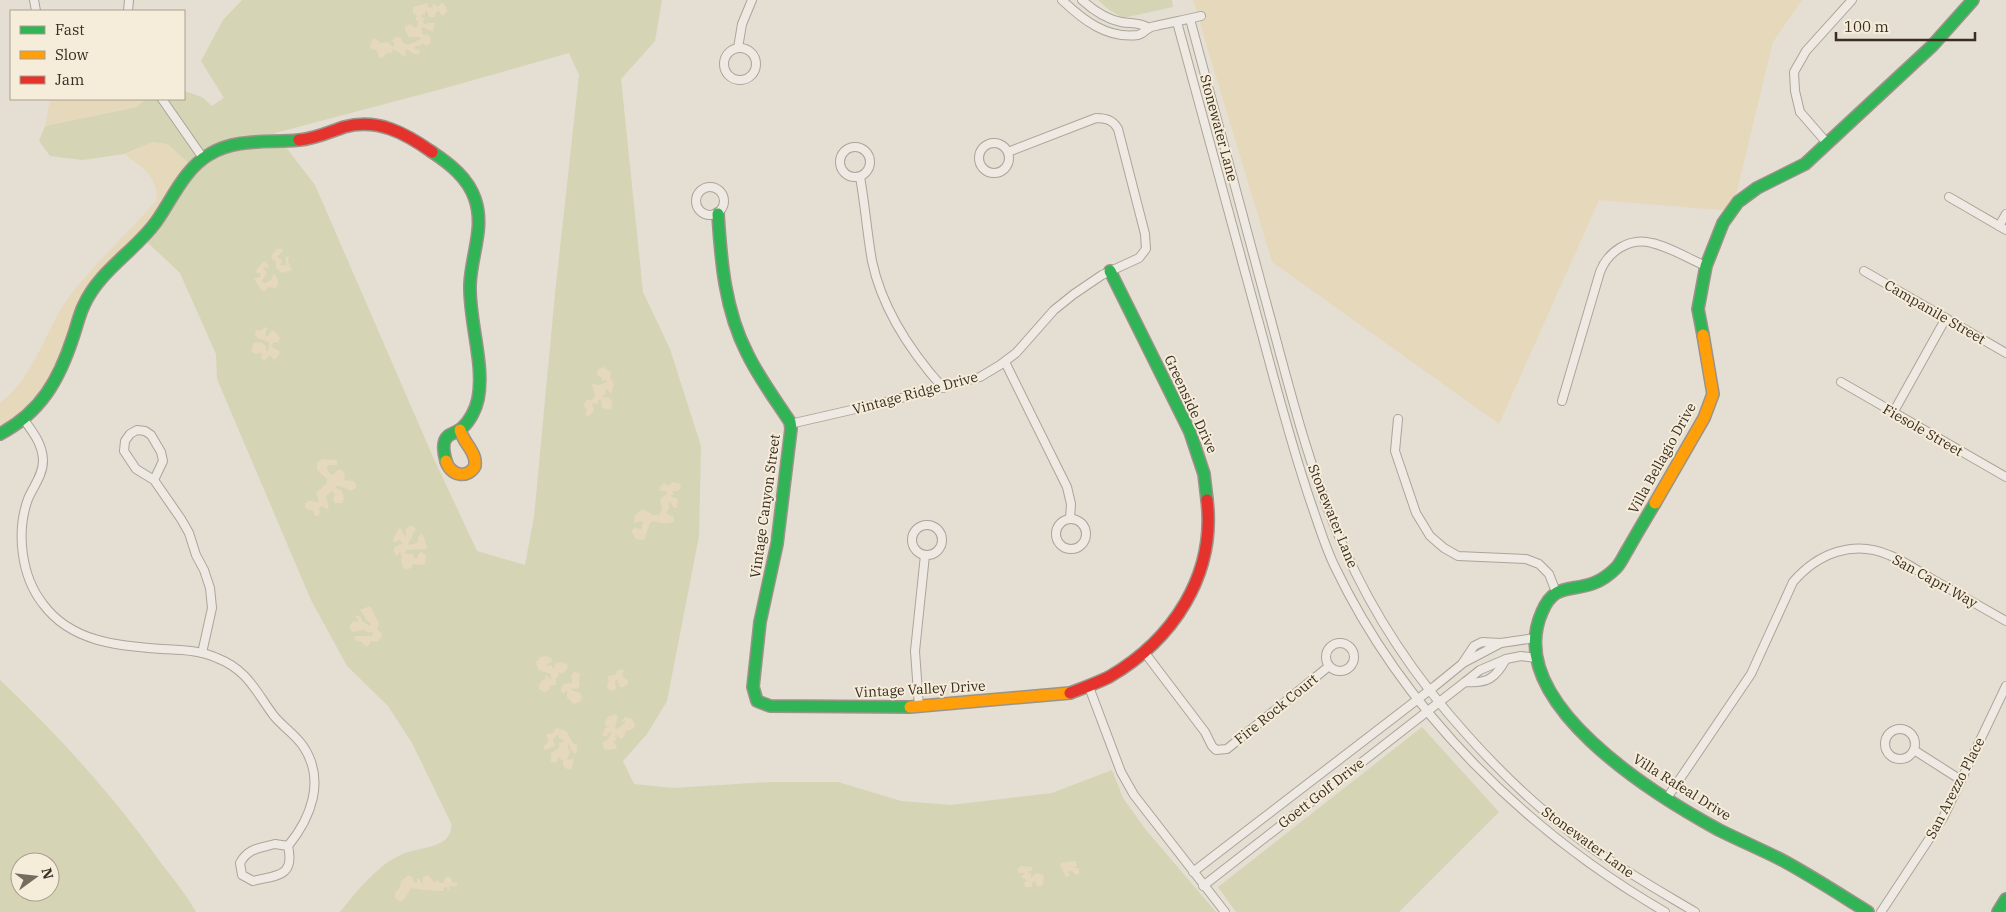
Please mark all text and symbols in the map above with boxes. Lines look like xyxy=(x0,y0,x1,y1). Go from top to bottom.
legend xyxy=(10,10,185,100)
scale bar xyxy=(1836,10,1975,42)
text: 100 m xyxy=(1844,17,1889,36)
text: Fast xyxy=(55,20,85,39)
text: Slow xyxy=(55,45,89,64)
text: Jam xyxy=(55,70,84,89)
street label: Stonewater Lane xyxy=(1196,72,1242,184)
street label: Campanile Street xyxy=(1881,276,1989,348)
street label: Greenside Drive xyxy=(1160,352,1222,456)
street label: Vintage Ridge Drive xyxy=(850,368,980,418)
street label: Villa Bellagio Drive xyxy=(1624,399,1700,517)
street label: Fiesole Street xyxy=(1880,400,1966,460)
street label: Vintage Canyon Street xyxy=(746,433,784,579)
street label: Stonewater Lane xyxy=(1304,462,1362,570)
street label: San Capri Way xyxy=(1889,550,1981,612)
street label: Fire Rock Court xyxy=(1231,670,1322,748)
street label: Vintage Valley Drive xyxy=(854,677,986,701)
street label: San Arezzo Place xyxy=(1922,734,1988,842)
street label: Villa Rafeal Drive xyxy=(1630,750,1734,824)
street label: Goett Golf Drive xyxy=(1274,754,1368,832)
street label: Stonewater Lane xyxy=(1538,802,1638,882)
north arrow xyxy=(10,852,60,902)
text: N xyxy=(37,866,58,881)

